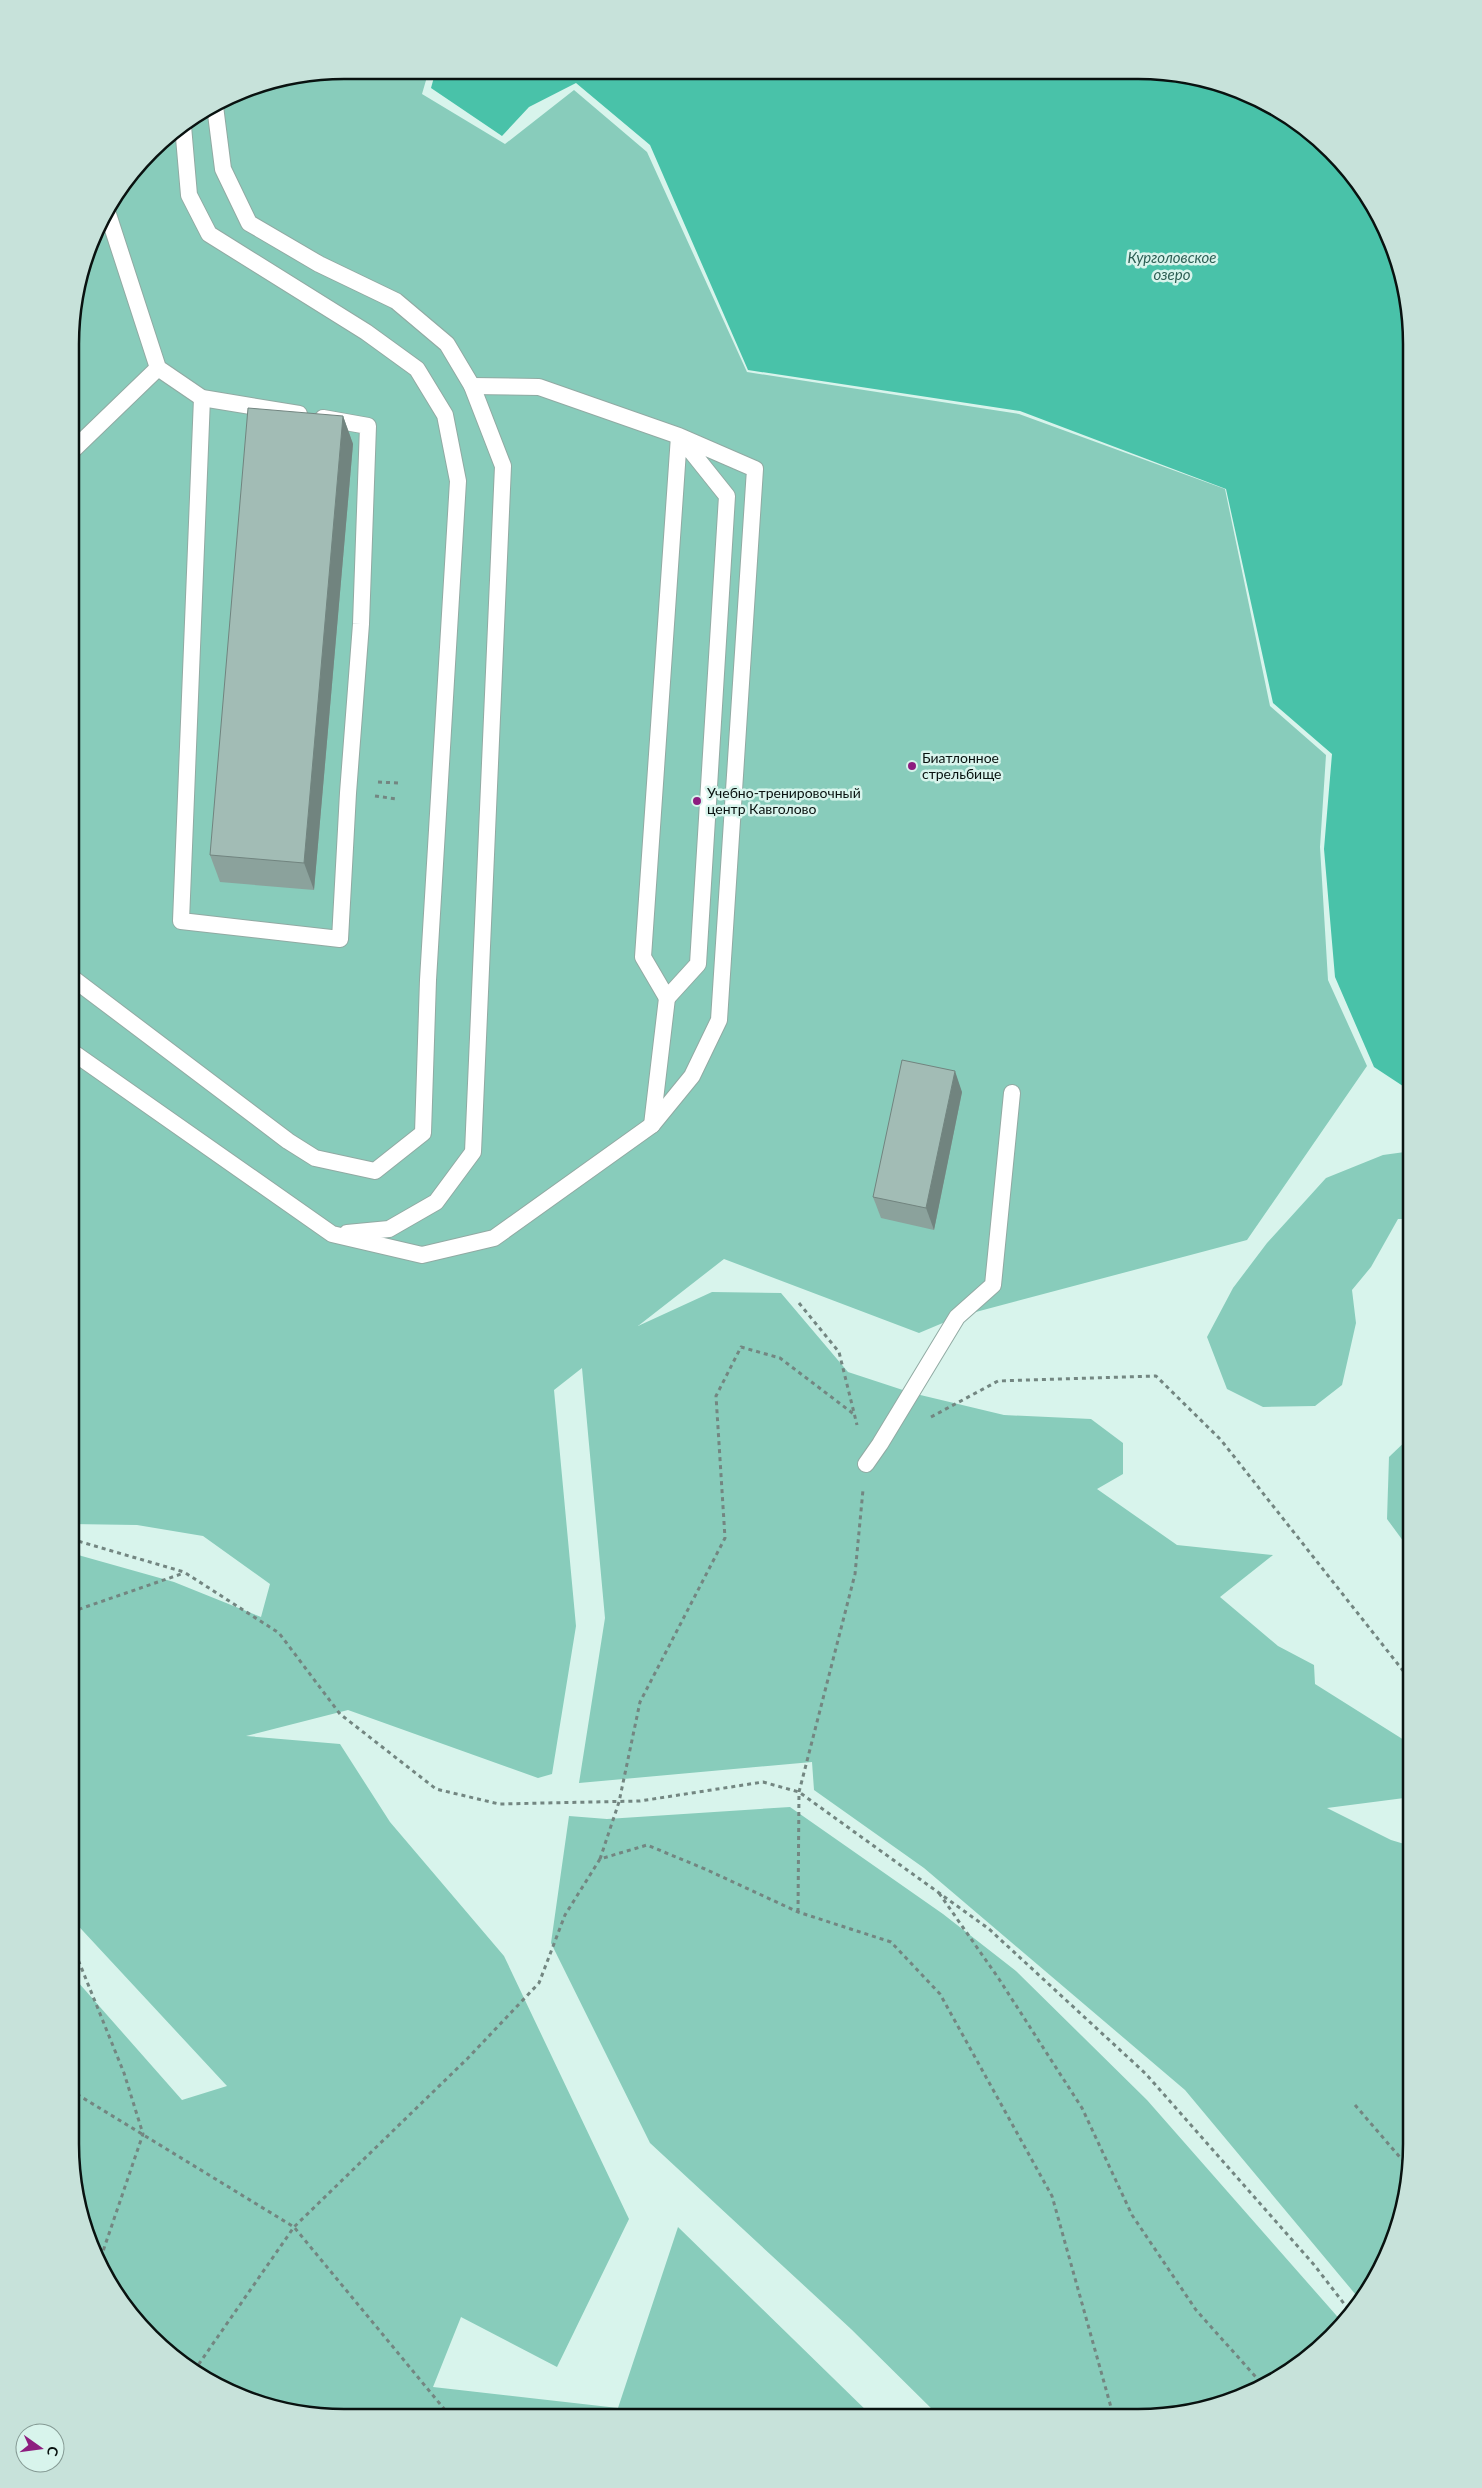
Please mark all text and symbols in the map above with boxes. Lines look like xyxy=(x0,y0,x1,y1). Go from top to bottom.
water label: Курголовское озеро xyxy=(1127,248,1217,283)
place label: Биатлонное стрельбище xyxy=(922,749,1002,782)
marker: Биатлонное стрельбище xyxy=(906,760,918,772)
place label: Учебно-тренировочный центр Кавголово xyxy=(707,784,861,817)
marker: Учебно-тренировочный центр Кавголово xyxy=(691,795,703,807)
north arrow xyxy=(15,2423,65,2473)
text: С xyxy=(44,2445,62,2459)

